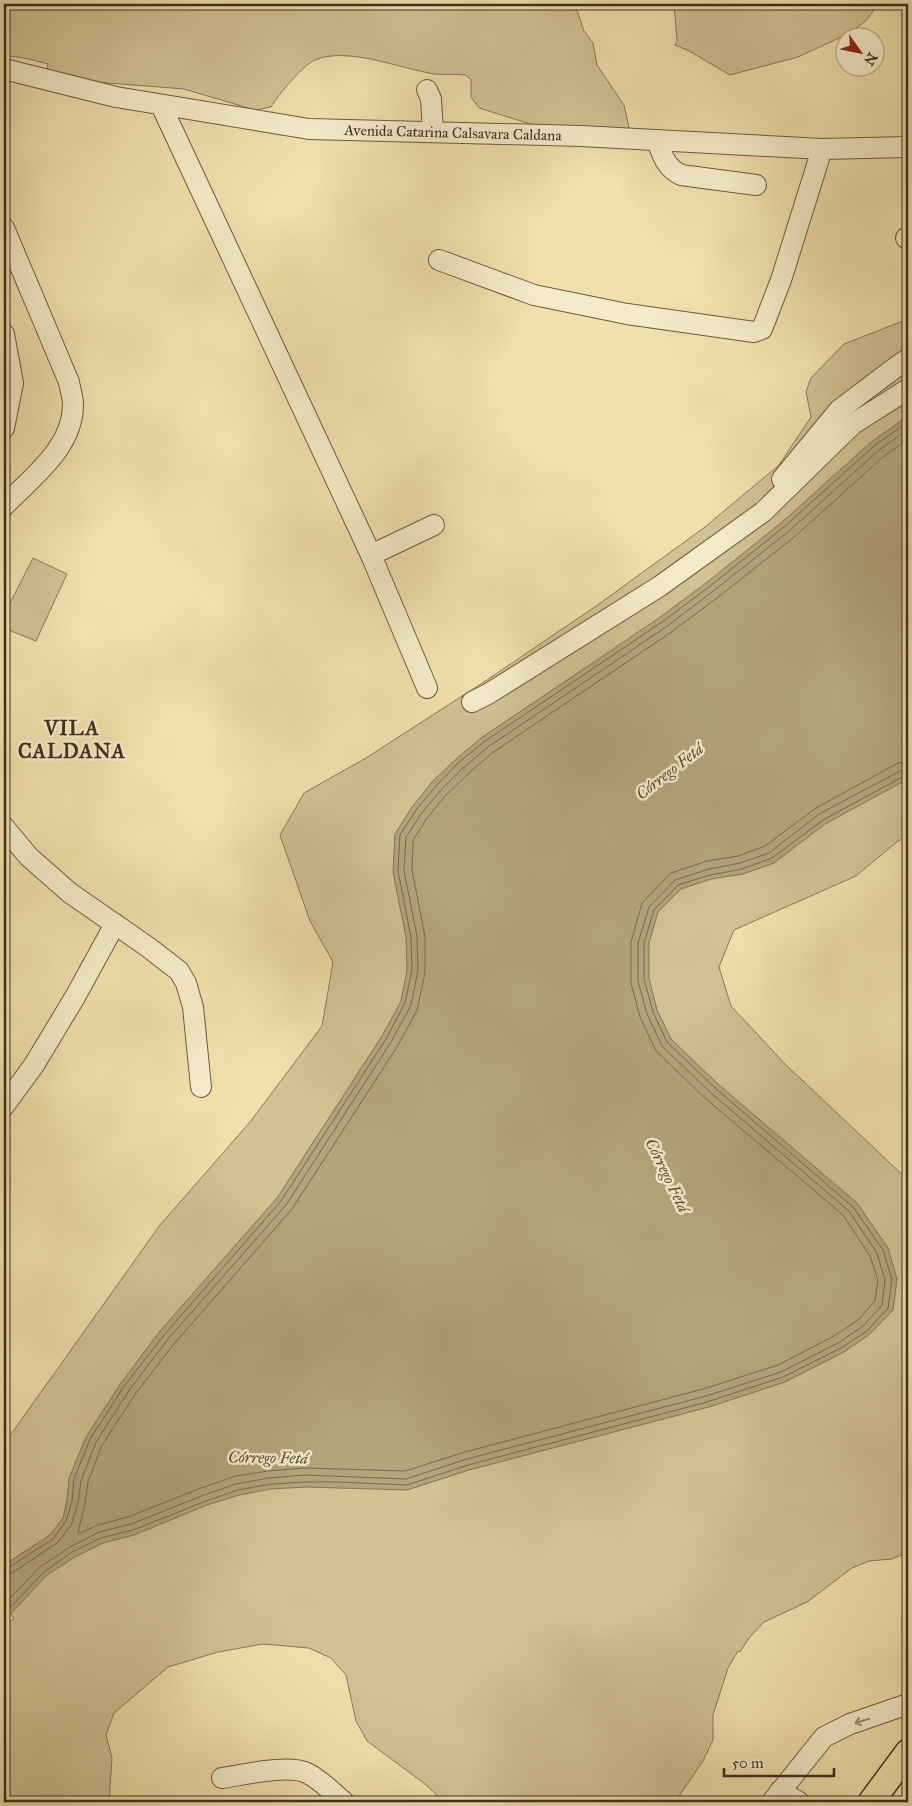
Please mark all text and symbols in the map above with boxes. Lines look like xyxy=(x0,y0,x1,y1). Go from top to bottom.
north arrow xyxy=(834,28,884,78)
text: N xyxy=(860,49,881,69)
street label: Avenida Catarina Calsavara Caldana xyxy=(343,121,563,145)
district label: VILA CALDANA xyxy=(18,716,126,763)
water label: Córrego Fetá xyxy=(632,738,709,803)
water label: Córrego Fetá xyxy=(641,1135,695,1217)
water label: Córrego Fetá xyxy=(228,1447,311,1468)
one-way arrow xyxy=(855,1716,871,1726)
scale bar xyxy=(724,1746,834,1778)
text: 50 m xyxy=(732,1754,764,1772)

